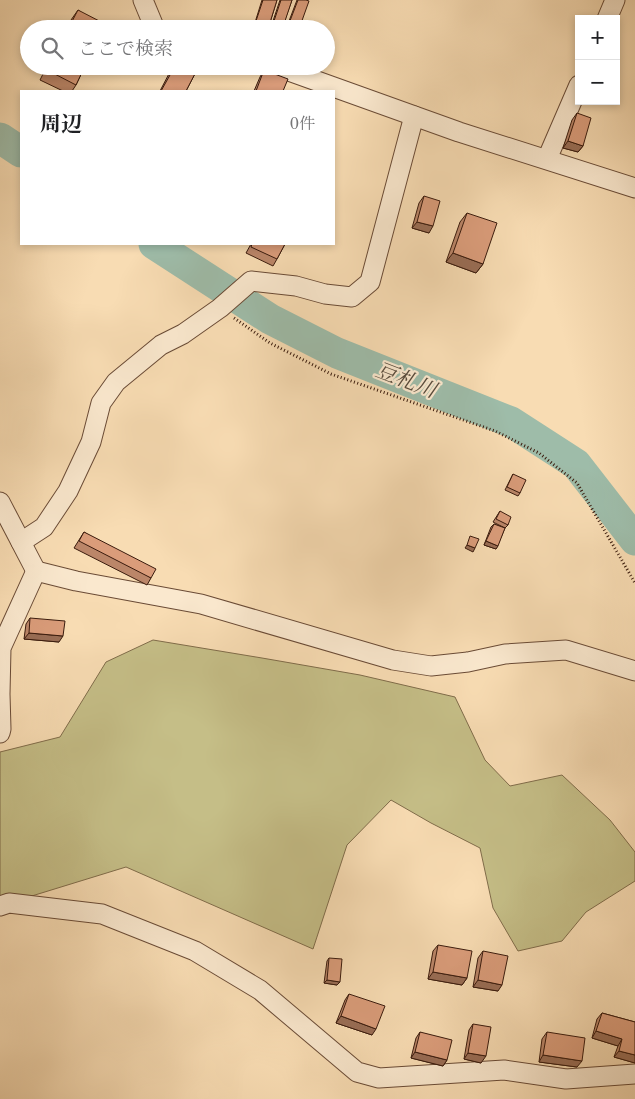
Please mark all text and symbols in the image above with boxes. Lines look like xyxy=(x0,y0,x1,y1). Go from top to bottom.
map controls xyxy=(575,15,620,105)
button: + xyxy=(575,15,620,60)
search box xyxy=(20,20,335,75)
icon: search xyxy=(38,34,66,62)
text: ここで検索 xyxy=(78,41,173,60)
button: − xyxy=(575,60,620,105)
text: 周辺 xyxy=(40,115,82,136)
text: 0件 xyxy=(290,117,315,133)
water label: 豆札川 xyxy=(372,358,441,403)

